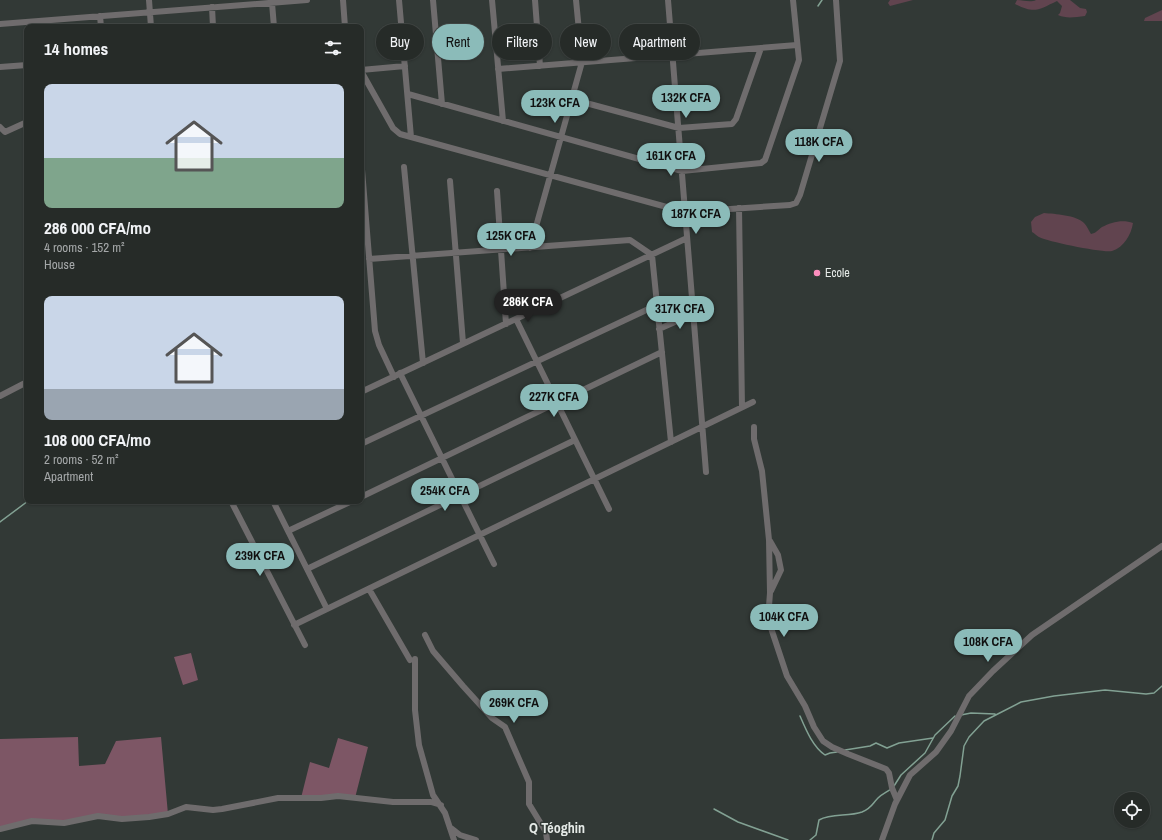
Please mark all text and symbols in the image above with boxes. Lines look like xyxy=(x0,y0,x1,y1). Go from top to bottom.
chip: Buy xyxy=(376,24,424,60)
chip: Rent xyxy=(432,24,484,60)
chip: Filters xyxy=(492,24,552,60)
chip: New xyxy=(560,24,611,60)
chip: Apartment xyxy=(619,24,700,60)
text: 14 homes xyxy=(44,37,108,60)
icon: filters xyxy=(322,37,344,59)
pin: 132K CFA xyxy=(645,85,727,119)
text: 132K CFA xyxy=(661,89,711,106)
pin: 123K CFA xyxy=(514,90,596,124)
text: 123K CFA xyxy=(530,94,580,111)
icon: home xyxy=(158,110,230,182)
pin: 118K CFA xyxy=(778,129,860,163)
text: 118K CFA xyxy=(794,133,844,150)
pin: 161K CFA xyxy=(630,143,712,177)
text: 161K CFA xyxy=(646,147,696,164)
pin: 187K CFA xyxy=(655,201,737,235)
text: 187K CFA xyxy=(671,205,721,222)
text: 286 000 CFA/mo xyxy=(44,216,151,239)
pin: 125K CFA xyxy=(470,223,552,257)
text: 125K CFA xyxy=(486,227,536,244)
text: 4 rooms · 152 m² xyxy=(44,239,125,256)
text: House xyxy=(44,256,75,273)
place label: Ecole xyxy=(825,265,850,281)
marker: Ecole xyxy=(812,268,822,278)
pin: 286K CFA xyxy=(487,289,569,323)
text: 286K CFA xyxy=(503,293,553,310)
pin: 317K CFA xyxy=(639,296,721,330)
text: 317K CFA xyxy=(655,300,705,317)
icon: home xyxy=(158,322,230,394)
pin: 227K CFA xyxy=(513,384,595,418)
text: 227K CFA xyxy=(529,388,579,405)
text: 108 000 CFA/mo xyxy=(44,428,151,451)
text: 2 rooms · 52 m² xyxy=(44,451,119,468)
text: Apartment xyxy=(44,468,93,485)
pin: 254K CFA xyxy=(404,478,486,512)
text: 254K CFA xyxy=(420,482,470,499)
pin: 239K CFA xyxy=(219,543,301,577)
text: 239K CFA xyxy=(235,547,285,564)
pin: 104K CFA xyxy=(743,604,825,638)
text: 104K CFA xyxy=(759,608,809,625)
pin: 108K CFA xyxy=(947,629,1029,663)
text: 108K CFA xyxy=(963,633,1013,650)
pin: 269K CFA xyxy=(473,690,555,724)
text: 269K CFA xyxy=(489,694,539,711)
map controls xyxy=(1114,792,1150,828)
button: locate xyxy=(1114,792,1150,828)
district label: Q Téoghin xyxy=(529,819,585,837)

